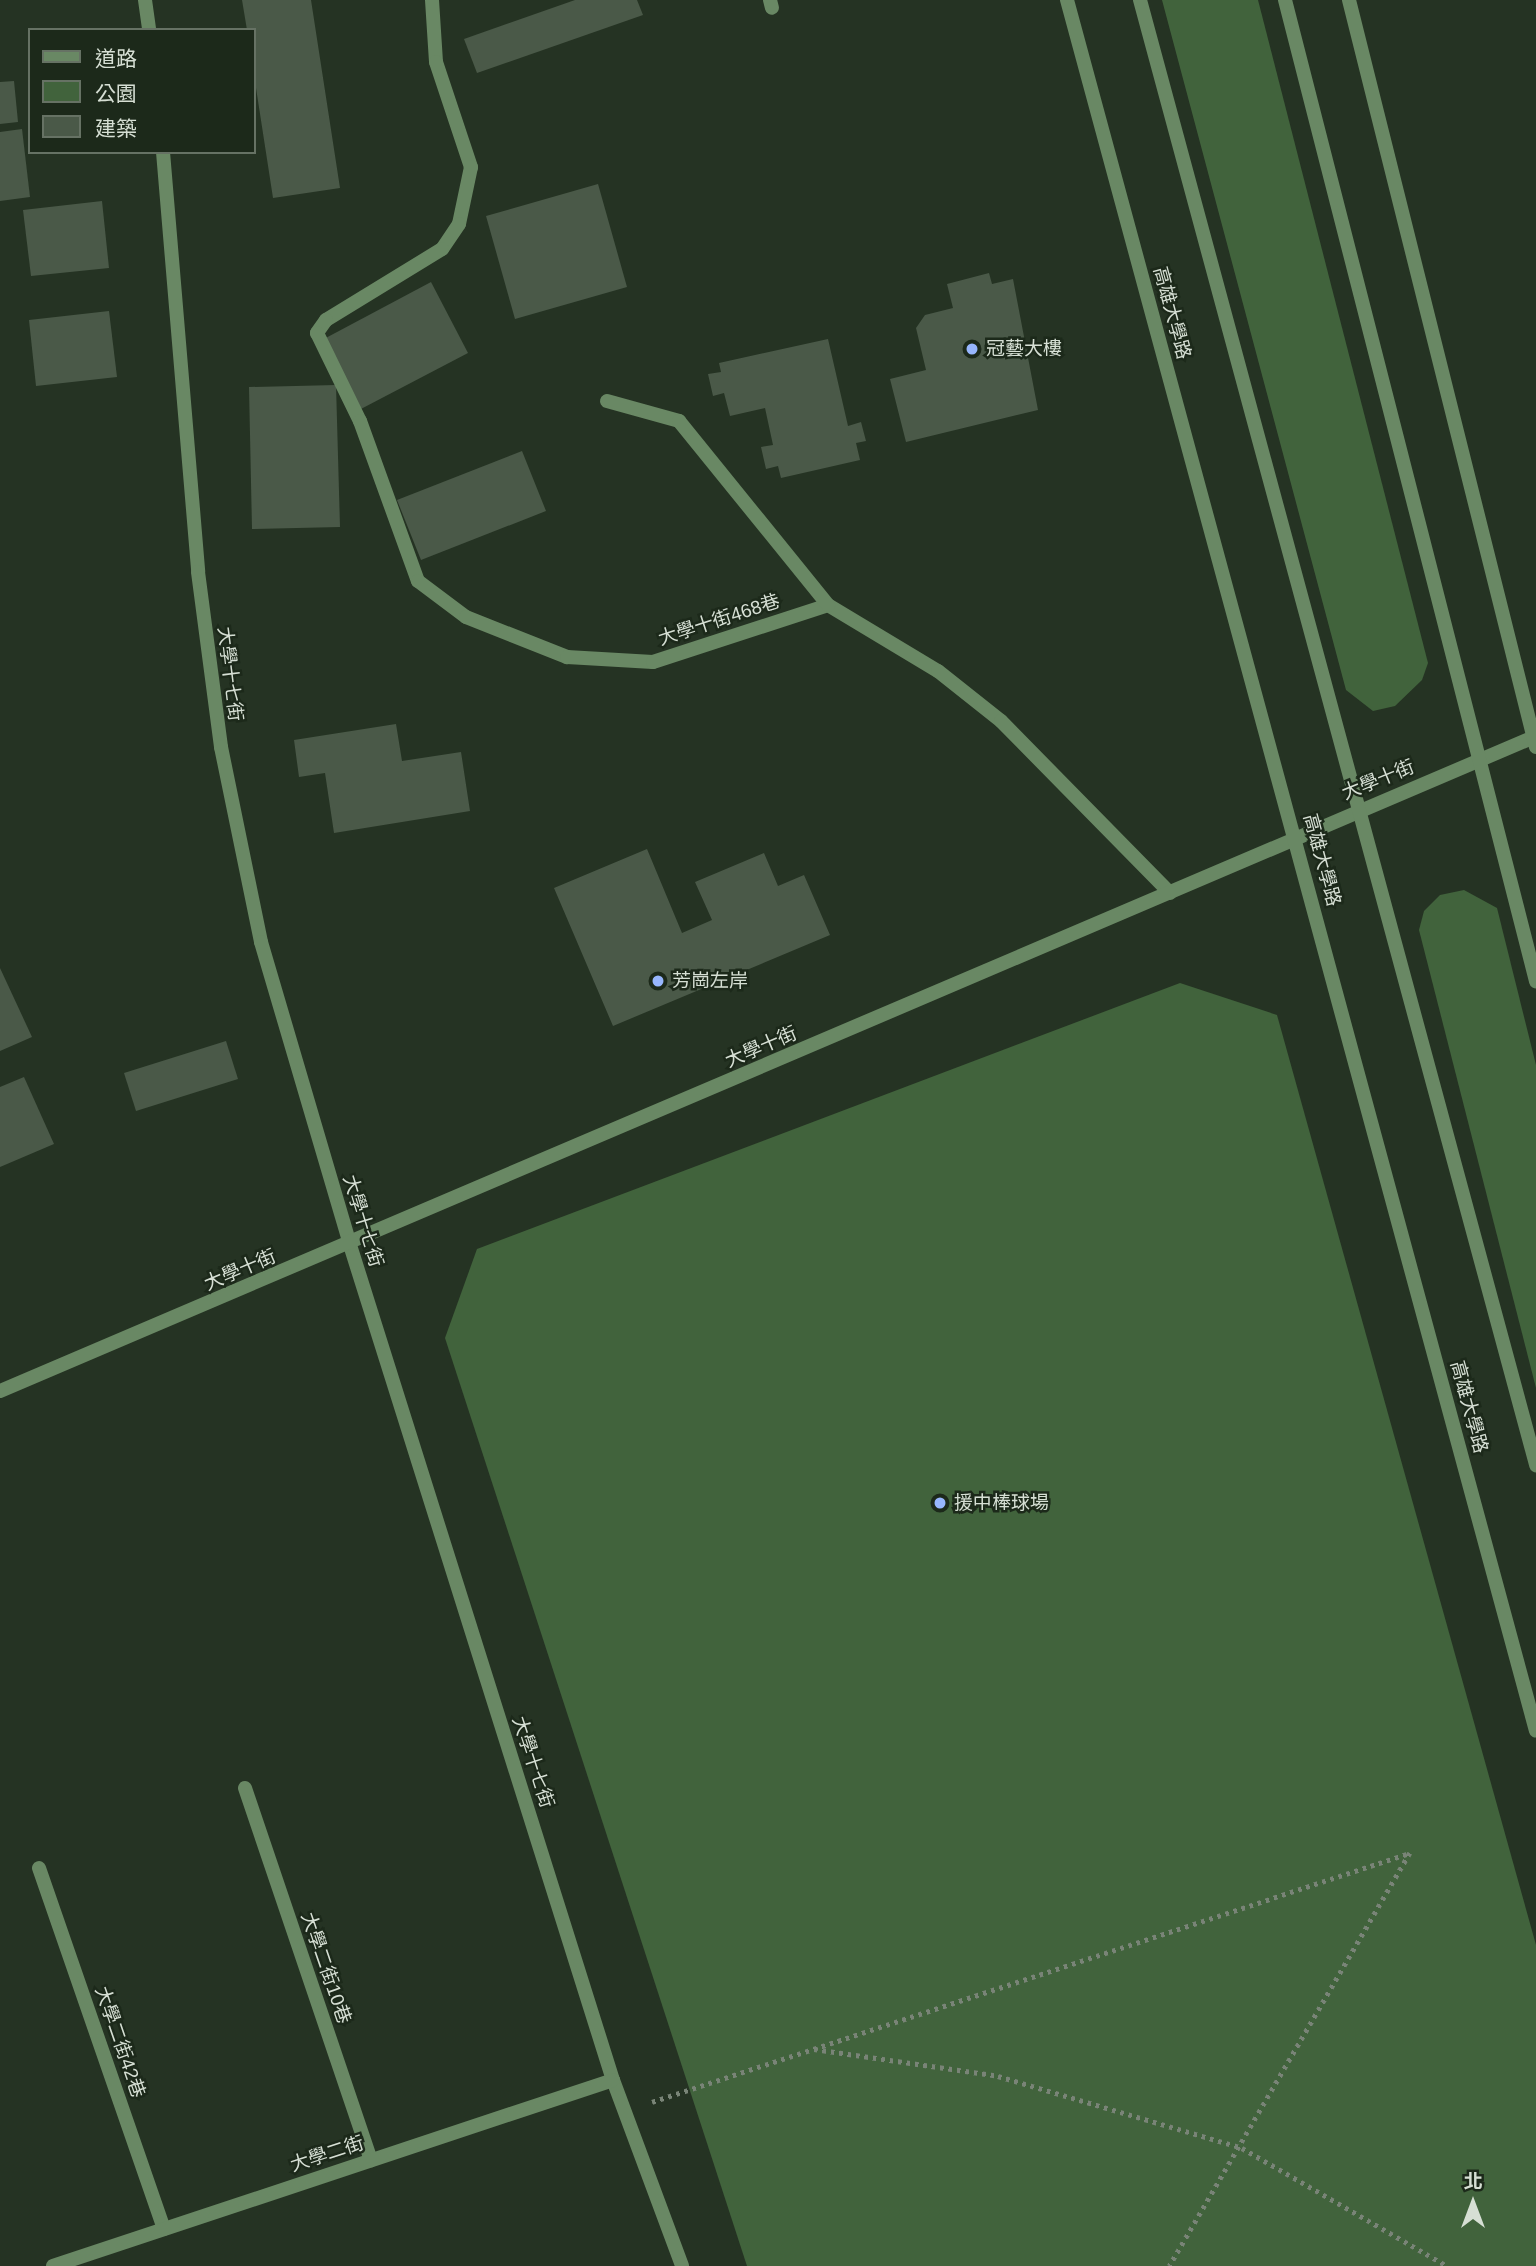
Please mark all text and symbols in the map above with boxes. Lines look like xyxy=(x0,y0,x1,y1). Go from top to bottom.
legend xyxy=(28,28,256,154)
text: 道路 xyxy=(95,47,137,70)
text: 公園 xyxy=(95,82,137,105)
text: 建築 xyxy=(95,117,137,140)
street label: 高雄大學路 xyxy=(1149,264,1195,362)
place label: 冠藝大樓 xyxy=(986,338,1062,360)
marker: 冠藝大樓 xyxy=(964,341,980,357)
street label: 大學十街468巷 xyxy=(655,590,783,650)
street label: 大學十七街 xyxy=(213,625,247,723)
street label: 大學十街 xyxy=(1338,755,1418,805)
street label: 高雄大學路 xyxy=(1299,811,1345,909)
place label: 芳崗左岸 xyxy=(672,970,748,992)
marker: 芳崗左岸 xyxy=(650,973,666,989)
street label: 大學十街 xyxy=(722,1022,800,1072)
street label: 大學十七街 xyxy=(338,1172,388,1270)
street label: 大學十街 xyxy=(201,1245,279,1295)
street label: 高雄大學路 xyxy=(1446,1358,1492,1456)
place label: 援中棒球場 xyxy=(954,1492,1049,1514)
marker: 援中棒球場 xyxy=(932,1495,948,1511)
street label: 大學十七街 xyxy=(507,1713,559,1811)
street label: 大學二街10巷 xyxy=(296,1909,356,2027)
street label: 大學二街42巷 xyxy=(90,1983,150,2101)
street label: 大學二街 xyxy=(287,2131,367,2177)
north arrow xyxy=(1438,2168,1508,2238)
text: 北 xyxy=(1463,2171,1483,2192)

